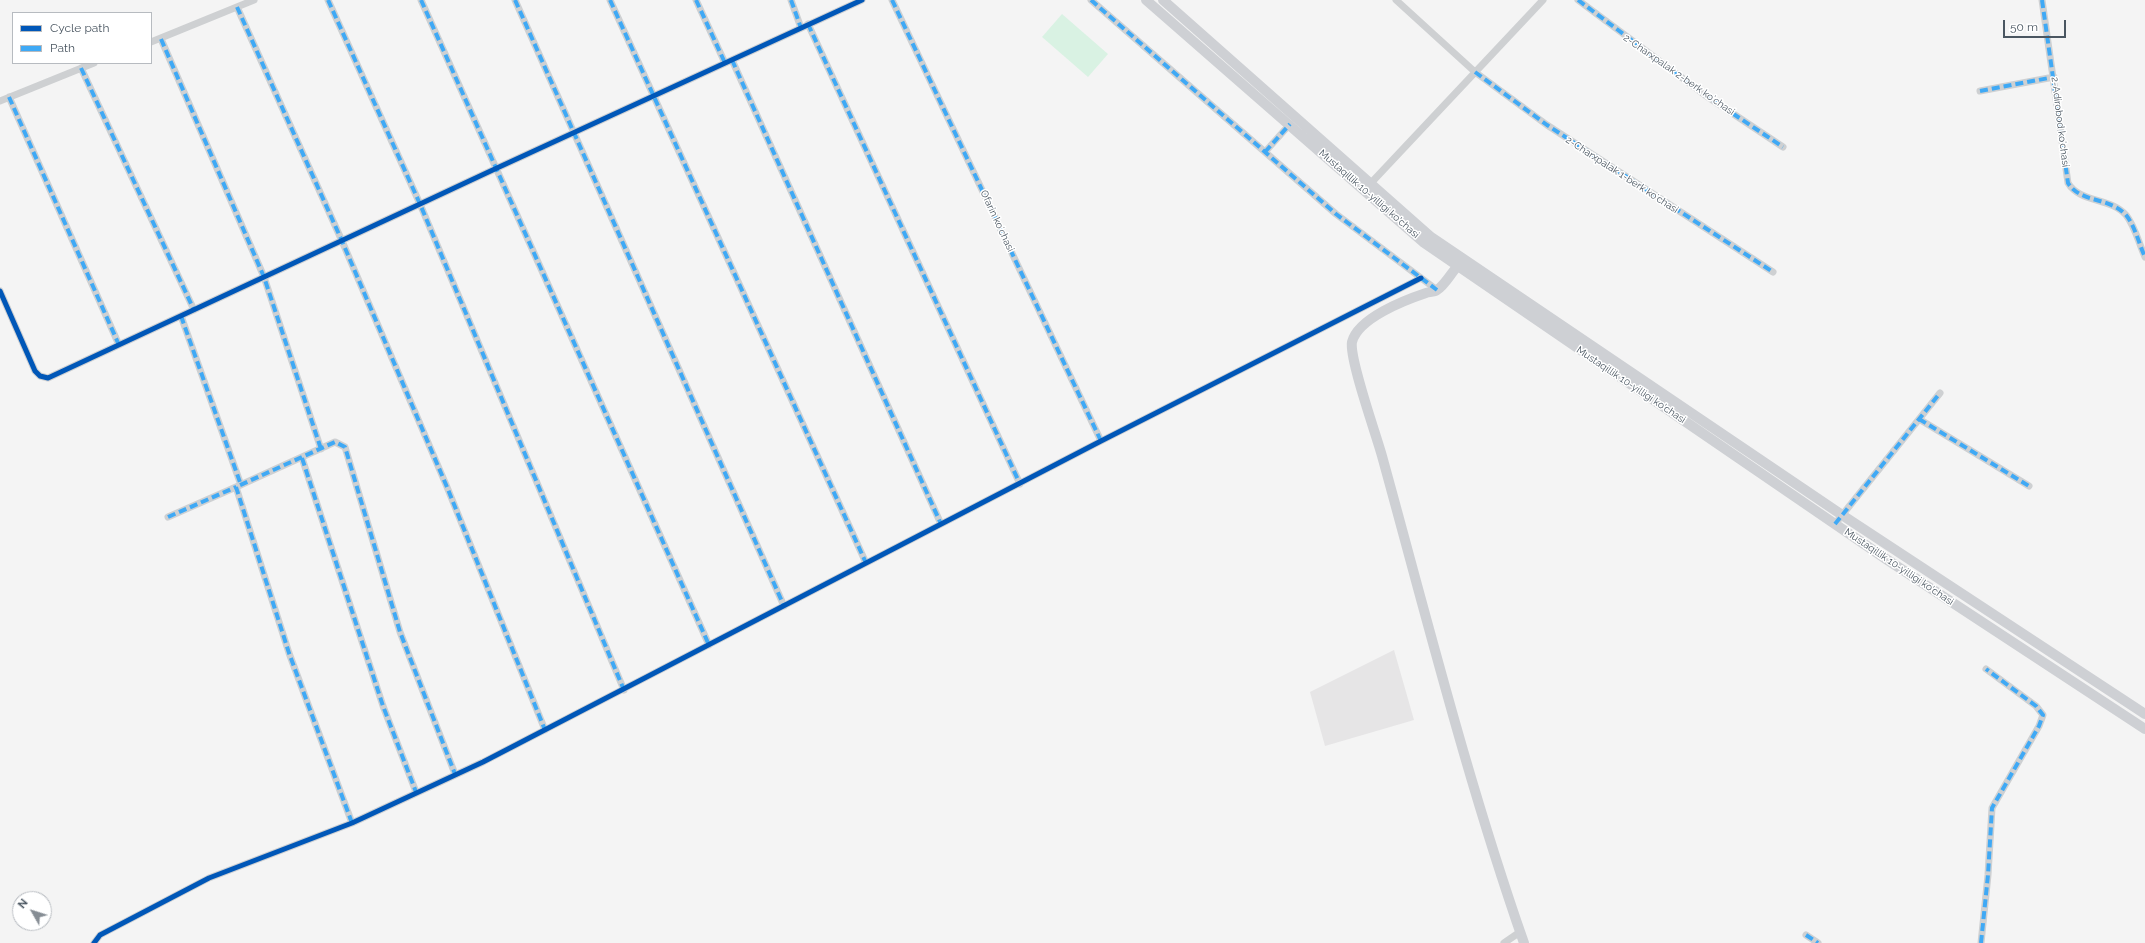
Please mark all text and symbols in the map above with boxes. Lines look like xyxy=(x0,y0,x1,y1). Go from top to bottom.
legend xyxy=(12,12,152,64)
scale bar xyxy=(2005,12,2068,38)
text: 50 m xyxy=(2010,20,2038,34)
text: Cycle path xyxy=(50,21,109,35)
street label: 2-Charxpalak 2-berk koʻchasi xyxy=(1621,32,1737,118)
text: Path xyxy=(50,41,75,55)
street label: 2-Adirobod koʻchasi xyxy=(2049,76,2071,168)
street label: 2-Charxpalak 1-berk koʻchasi xyxy=(1563,134,1681,216)
street label: Mustaqillik 10-yilligi ko'chasi xyxy=(1316,147,1422,241)
street label: Ofarin koʻchasi xyxy=(977,188,1017,254)
street label: Mustaqillik 10-yilligi ko'chasi xyxy=(1574,344,1688,426)
street label: Mustaqillik 10-yilligi ko'chasi xyxy=(1842,526,1956,608)
north arrow xyxy=(12,891,52,931)
text: N xyxy=(15,896,31,911)

